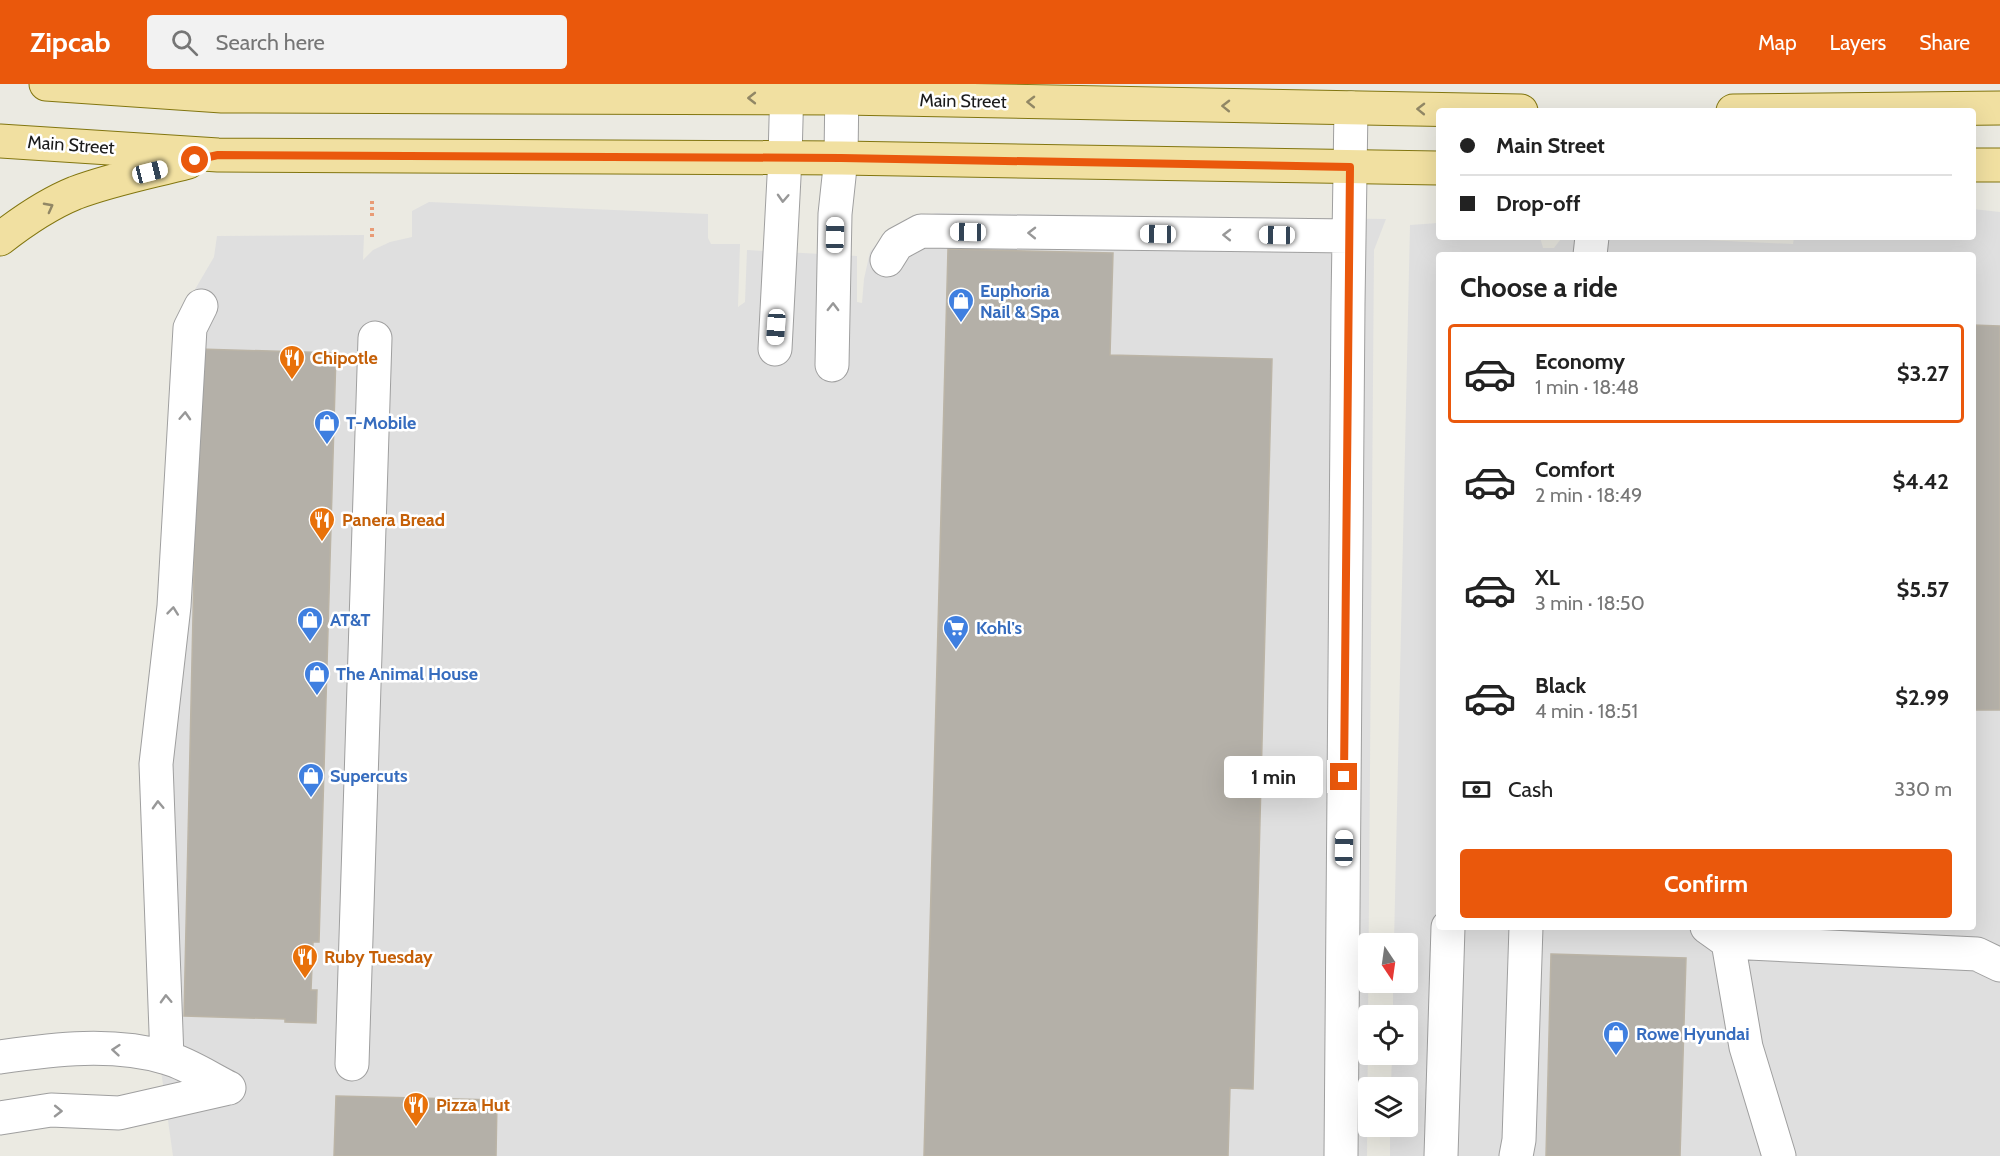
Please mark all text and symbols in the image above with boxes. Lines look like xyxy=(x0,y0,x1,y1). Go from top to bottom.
search box xyxy=(147,15,567,69)
text: Zipcab xyxy=(30,25,111,59)
icon: search xyxy=(168,26,201,59)
text: Search here xyxy=(216,29,325,56)
text: Map xyxy=(1758,30,1797,55)
text: Layers xyxy=(1830,30,1886,55)
text: Share xyxy=(1919,30,1970,55)
street label: Main Street xyxy=(919,89,1007,113)
one-way arrow xyxy=(747,92,756,104)
one-way arrow xyxy=(1026,96,1035,108)
one-way arrow xyxy=(1221,100,1230,112)
one-way arrow xyxy=(1416,103,1425,115)
street label: Main Street xyxy=(27,131,115,159)
text: Main Street xyxy=(1496,132,1605,159)
route start xyxy=(181,146,208,173)
car xyxy=(130,159,170,185)
text: Drop-off xyxy=(1496,190,1580,217)
one-way arrow xyxy=(777,194,790,203)
one-way arrow xyxy=(42,203,53,214)
car xyxy=(826,217,844,253)
car xyxy=(950,223,986,241)
car xyxy=(1140,225,1176,243)
one-way arrow xyxy=(1028,226,1037,239)
car xyxy=(1259,226,1295,244)
one-way arrow xyxy=(1223,229,1232,241)
text: Choose a ride xyxy=(1460,271,1618,304)
place label: Euphoria Nail & Spa xyxy=(980,280,1060,323)
shop icon: Euphoria Nail & Spa xyxy=(946,286,976,324)
one-way arrow xyxy=(827,302,839,311)
car xyxy=(766,308,786,346)
restaurant icon: Chipotle xyxy=(277,343,307,381)
place label: Chipotle xyxy=(312,347,378,369)
icon: car xyxy=(1463,347,1517,401)
text: Economy xyxy=(1535,348,1625,375)
text: $3.27 xyxy=(1897,360,1949,387)
text: 1 min · 18:48 xyxy=(1535,375,1639,399)
shop icon: T-Mobile xyxy=(312,408,342,446)
one-way arrow xyxy=(178,411,191,421)
place label: T-Mobile xyxy=(346,412,416,434)
icon: car xyxy=(1463,455,1517,509)
text: Comfort xyxy=(1535,456,1614,483)
text: $4.42 xyxy=(1892,468,1949,495)
text: 2 min · 18:49 xyxy=(1535,483,1642,507)
restaurant icon: Panera Bread xyxy=(307,505,337,543)
place label: Panera Bread xyxy=(342,509,445,531)
icon: car xyxy=(1463,563,1517,617)
text: XL xyxy=(1535,564,1560,591)
text: $5.57 xyxy=(1897,576,1949,603)
text: 3 min · 18:50 xyxy=(1535,591,1645,615)
shop icon: AT&T xyxy=(295,605,325,643)
one-way arrow xyxy=(166,606,179,615)
place label: AT&T xyxy=(330,609,370,631)
supermarket icon: Kohl's xyxy=(941,613,971,651)
place label: Kohl's xyxy=(976,617,1023,639)
shop icon: The Animal House xyxy=(302,659,332,697)
place label: The Animal House xyxy=(336,663,478,685)
icon: car xyxy=(1463,671,1517,725)
text: Black xyxy=(1535,672,1586,699)
text: $2.99 xyxy=(1895,684,1949,711)
text: 4 min · 18:51 xyxy=(1535,699,1638,723)
callout: 1 min xyxy=(1224,756,1323,798)
shop icon: Supercuts xyxy=(296,761,326,799)
route end xyxy=(1330,763,1357,790)
place label: Supercuts xyxy=(330,765,408,787)
text: 1 min xyxy=(1251,765,1296,789)
icon: cash xyxy=(1460,773,1493,806)
text: Cash xyxy=(1508,776,1553,803)
text: 330 m xyxy=(1894,777,1952,801)
one-way arrow xyxy=(151,800,164,809)
car xyxy=(1335,830,1353,866)
button: Confirm xyxy=(1460,849,1952,918)
north arrow xyxy=(1358,933,1418,993)
map controls xyxy=(1358,933,1418,1137)
restaurant icon: Ruby Tuesday xyxy=(290,942,320,980)
place label: Ruby Tuesday xyxy=(324,946,433,968)
one-way arrow xyxy=(159,995,172,1004)
button: locate xyxy=(1358,1005,1418,1065)
shop icon: Rowe Hyundai xyxy=(1601,1019,1631,1057)
place label: Rowe Hyundai xyxy=(1636,1023,1749,1045)
one-way arrow xyxy=(111,1044,120,1057)
button: layers xyxy=(1358,1077,1418,1137)
restaurant icon: Pizza Hut xyxy=(401,1090,431,1128)
place label: Pizza Hut xyxy=(436,1094,510,1116)
one-way arrow xyxy=(53,1104,62,1117)

